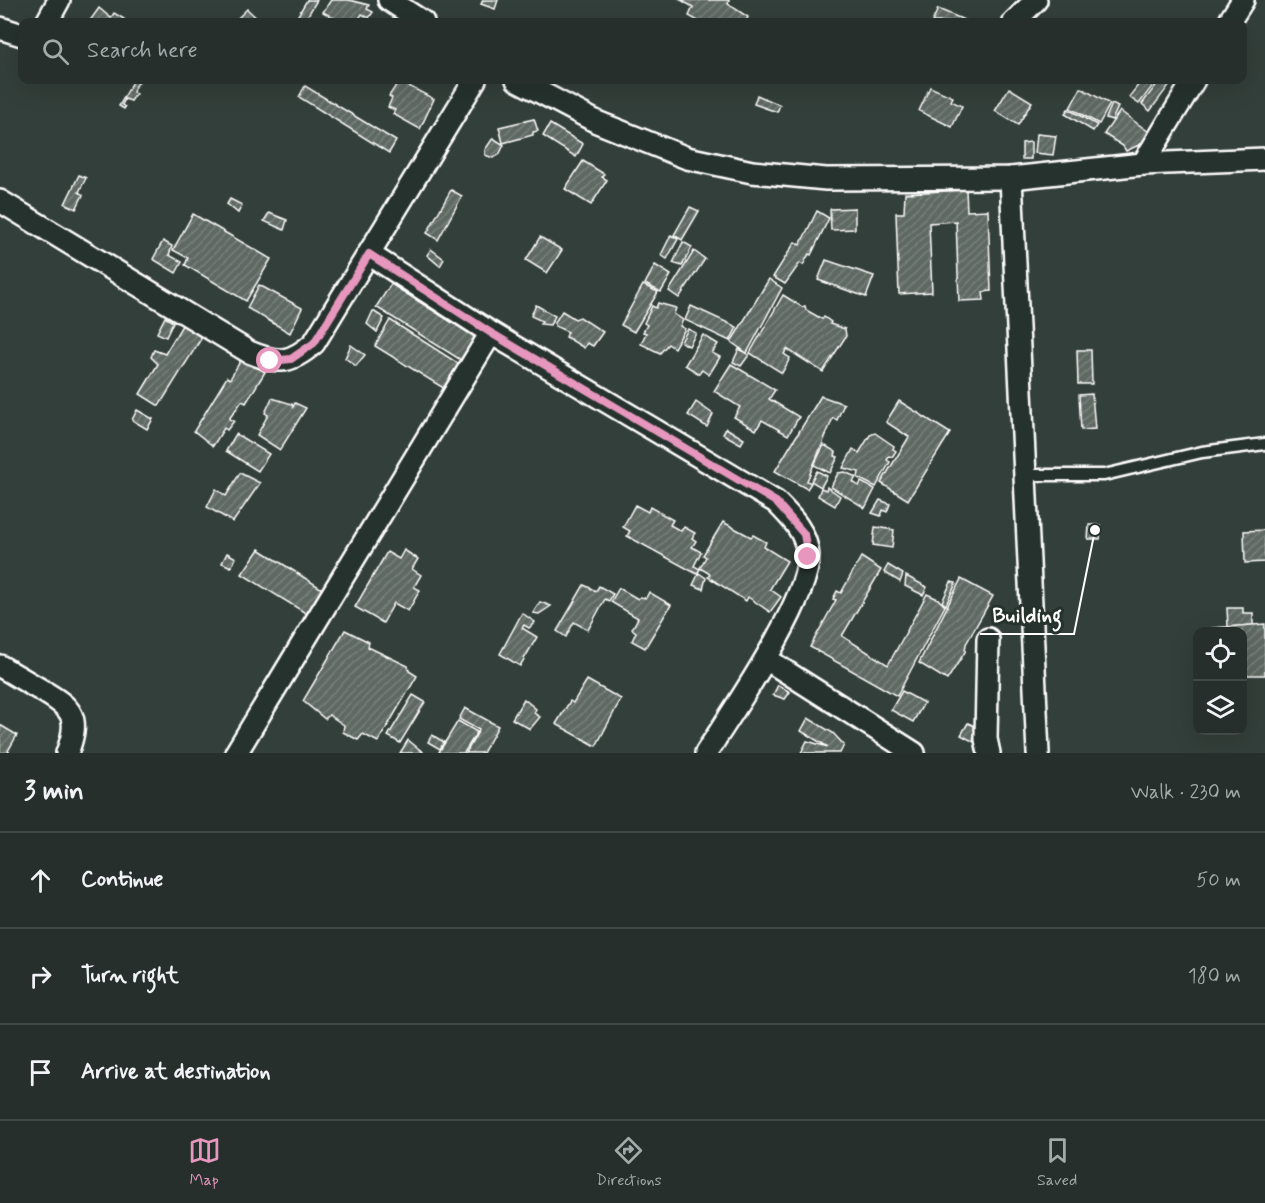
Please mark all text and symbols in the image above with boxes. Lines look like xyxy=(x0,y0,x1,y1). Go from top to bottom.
search box xyxy=(18,18,1247,84)
icon: search xyxy=(39,35,72,68)
text: Search here xyxy=(87,37,198,65)
route start xyxy=(256,347,282,373)
route end xyxy=(794,543,820,569)
callout: Building xyxy=(980,595,1074,634)
text: Building xyxy=(992,602,1062,632)
map controls xyxy=(1193,627,1247,735)
button: locate xyxy=(1193,627,1247,681)
button: layers xyxy=(1193,681,1247,735)
text: 3 min xyxy=(24,775,84,809)
text: Walk · 230 m xyxy=(1131,779,1241,806)
icon: ahead xyxy=(24,864,57,897)
text: Continue xyxy=(81,866,163,894)
text: 50 m xyxy=(1196,867,1241,894)
icon: right xyxy=(24,960,57,993)
text: Turn right xyxy=(81,962,179,990)
text: 180 m xyxy=(1188,963,1241,990)
icon: arrive xyxy=(24,1056,57,1089)
text: Arrive at destination xyxy=(81,1058,271,1086)
tab: Map xyxy=(188,1134,221,1191)
tab: Directions xyxy=(596,1134,662,1191)
tab: Saved xyxy=(1037,1134,1077,1191)

